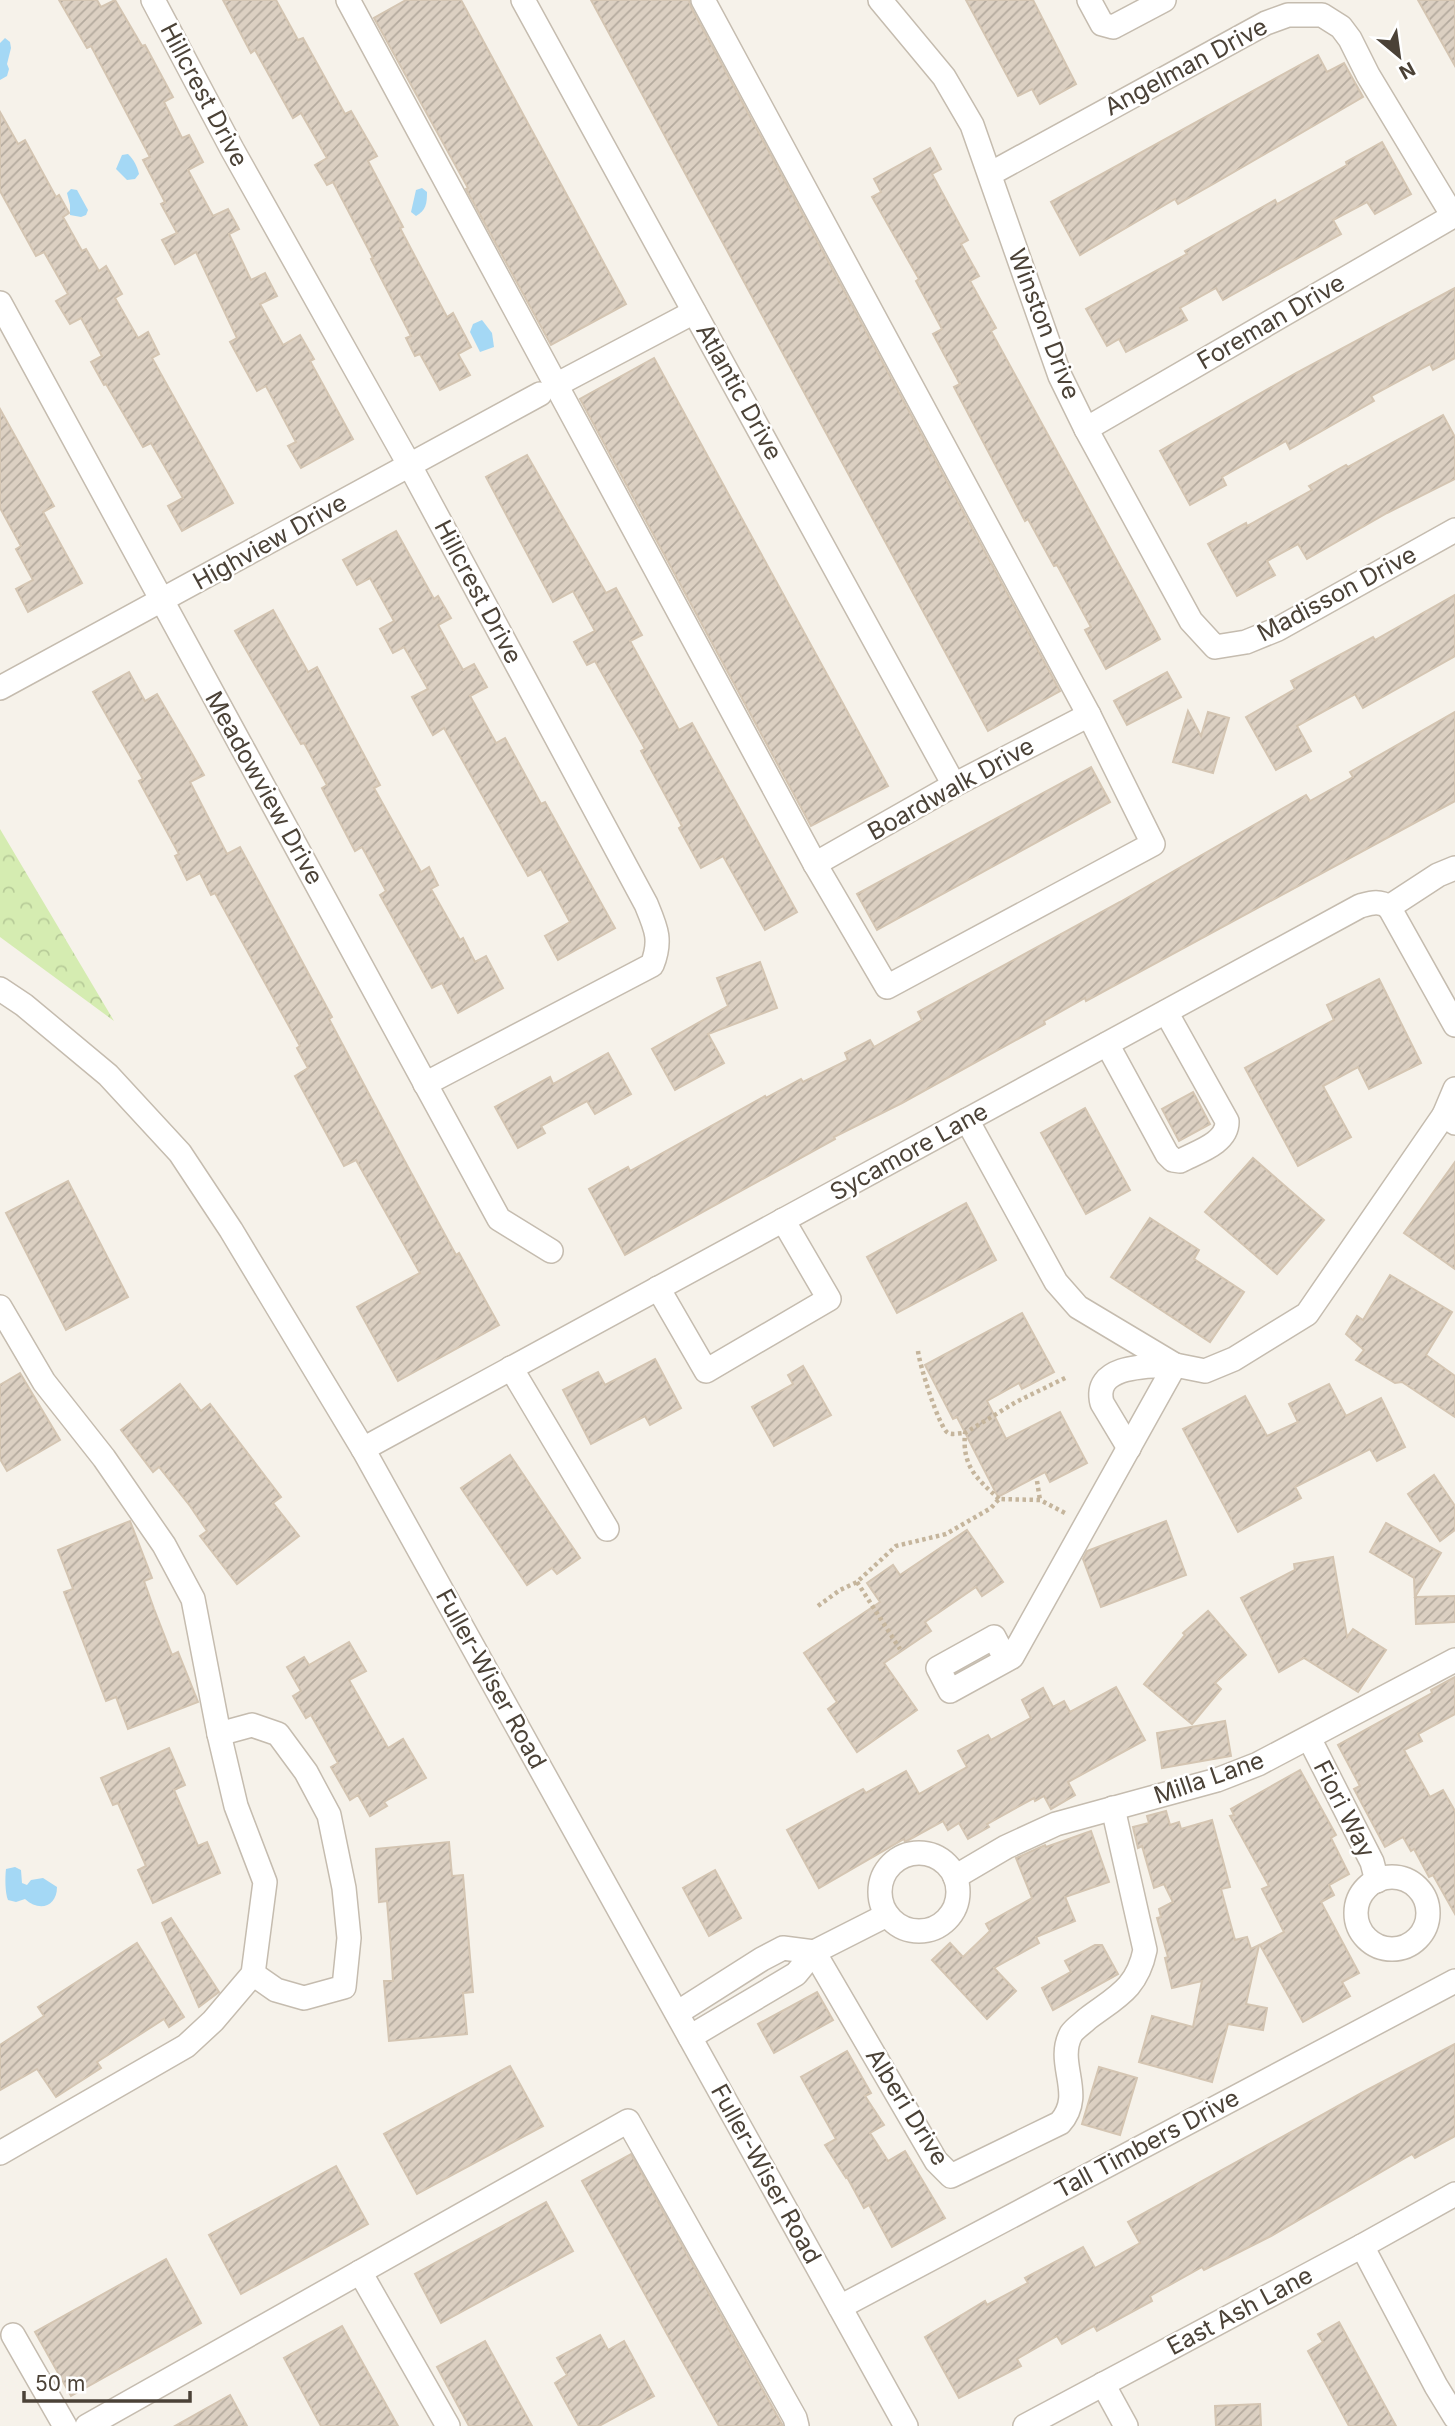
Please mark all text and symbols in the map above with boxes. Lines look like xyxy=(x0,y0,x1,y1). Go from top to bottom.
street label: Angelman Drive xyxy=(1099,11,1272,122)
street label: Hillcrest Drive xyxy=(154,18,254,172)
north arrow xyxy=(1364,21,1434,91)
text: N xyxy=(1395,57,1419,84)
street label: Winston Drive xyxy=(1002,244,1086,403)
street label: Foreman Drive xyxy=(1192,268,1350,375)
street label: Atlantic Drive xyxy=(690,319,789,465)
street label: Highview Drive xyxy=(188,487,352,596)
street label: Hillcrest Drive xyxy=(428,515,528,669)
street label: Madisson Drive xyxy=(1252,539,1421,648)
street label: Meadowview Drive xyxy=(199,686,330,889)
street label: Boardwalk Drive xyxy=(863,731,1039,846)
street label: Sycamore Lane xyxy=(825,1096,993,1207)
street label: Fuller-Wiser Road xyxy=(430,1584,553,1774)
street label: Milla Lane xyxy=(1150,1745,1268,1810)
street label: Fiori Way xyxy=(1308,1755,1381,1862)
street label: Alberi Drive xyxy=(860,2043,955,2171)
street label: Fuller-Wiser Road xyxy=(705,2079,828,2269)
street label: Tall Timbers Drive xyxy=(1050,2083,1244,2204)
street label: East Ash Lane xyxy=(1162,2260,1317,2361)
scale bar xyxy=(24,2360,191,2404)
text: 50 m xyxy=(35,2371,85,2396)

